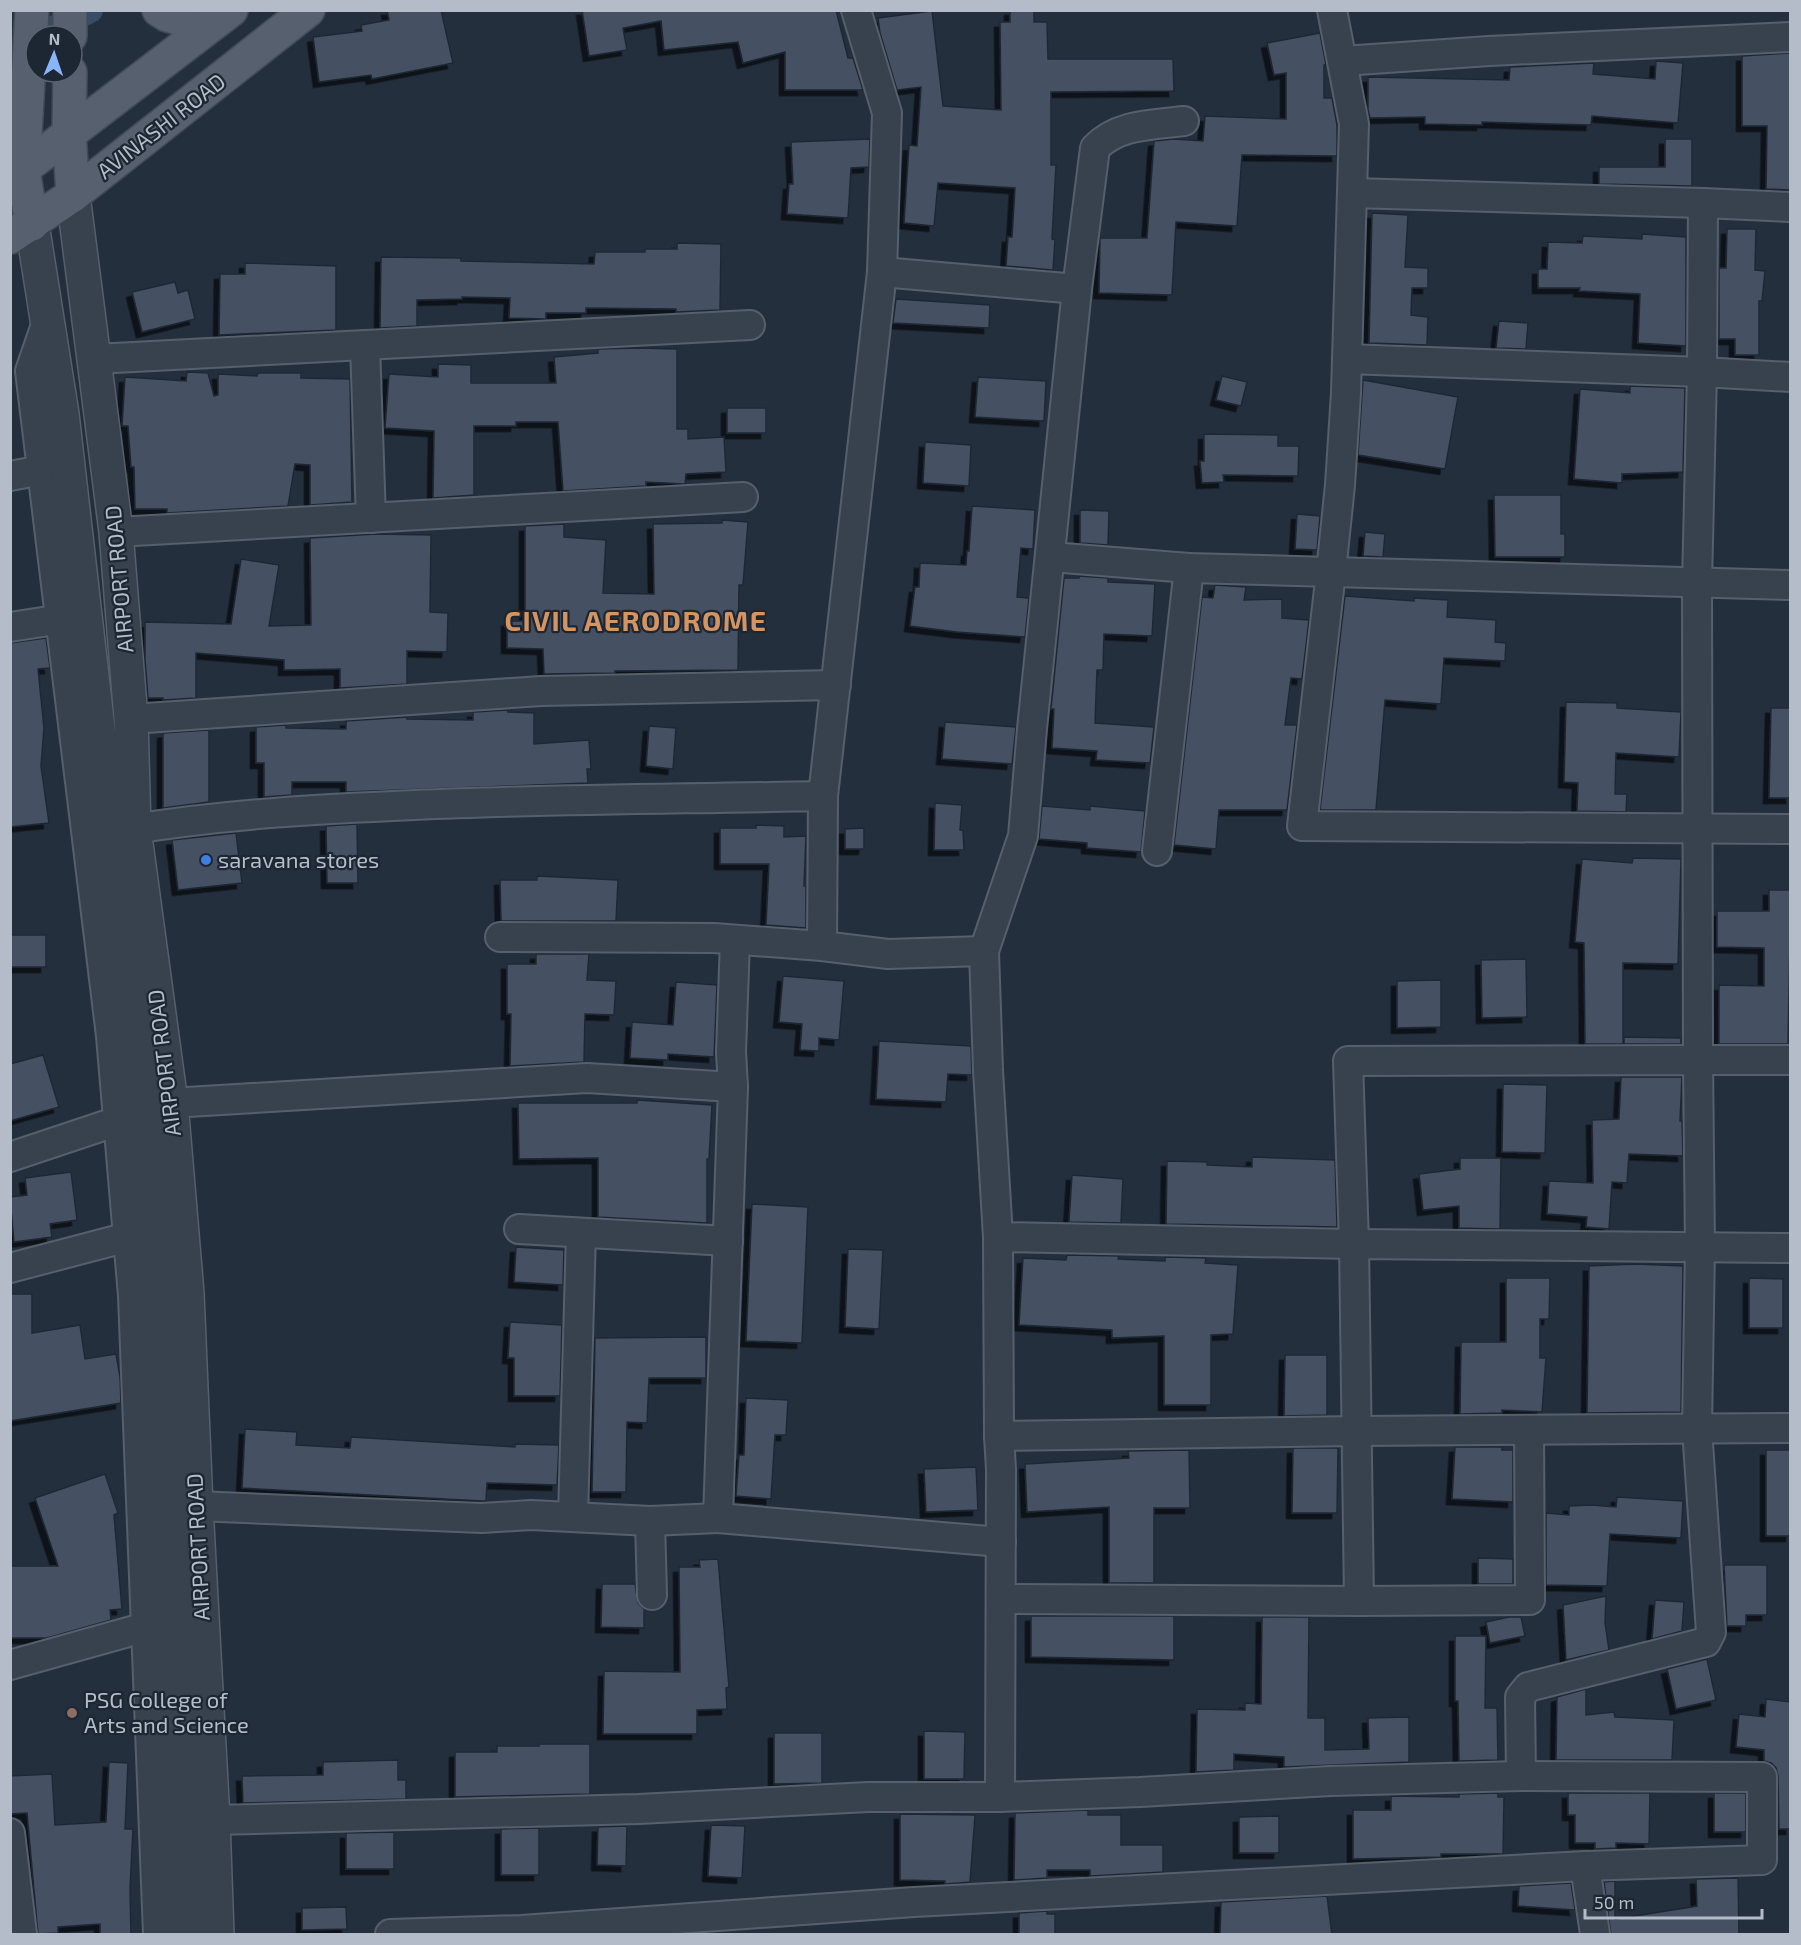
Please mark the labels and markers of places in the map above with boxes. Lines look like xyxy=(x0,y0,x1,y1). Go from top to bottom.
place label: saravana stores xyxy=(218,846,379,872)
marker: saravana stores xyxy=(199,853,213,867)
place label: PSG College of Arts and Science xyxy=(84,1686,249,1737)
marker: PSG College of Arts and Science xyxy=(65,1706,79,1720)

